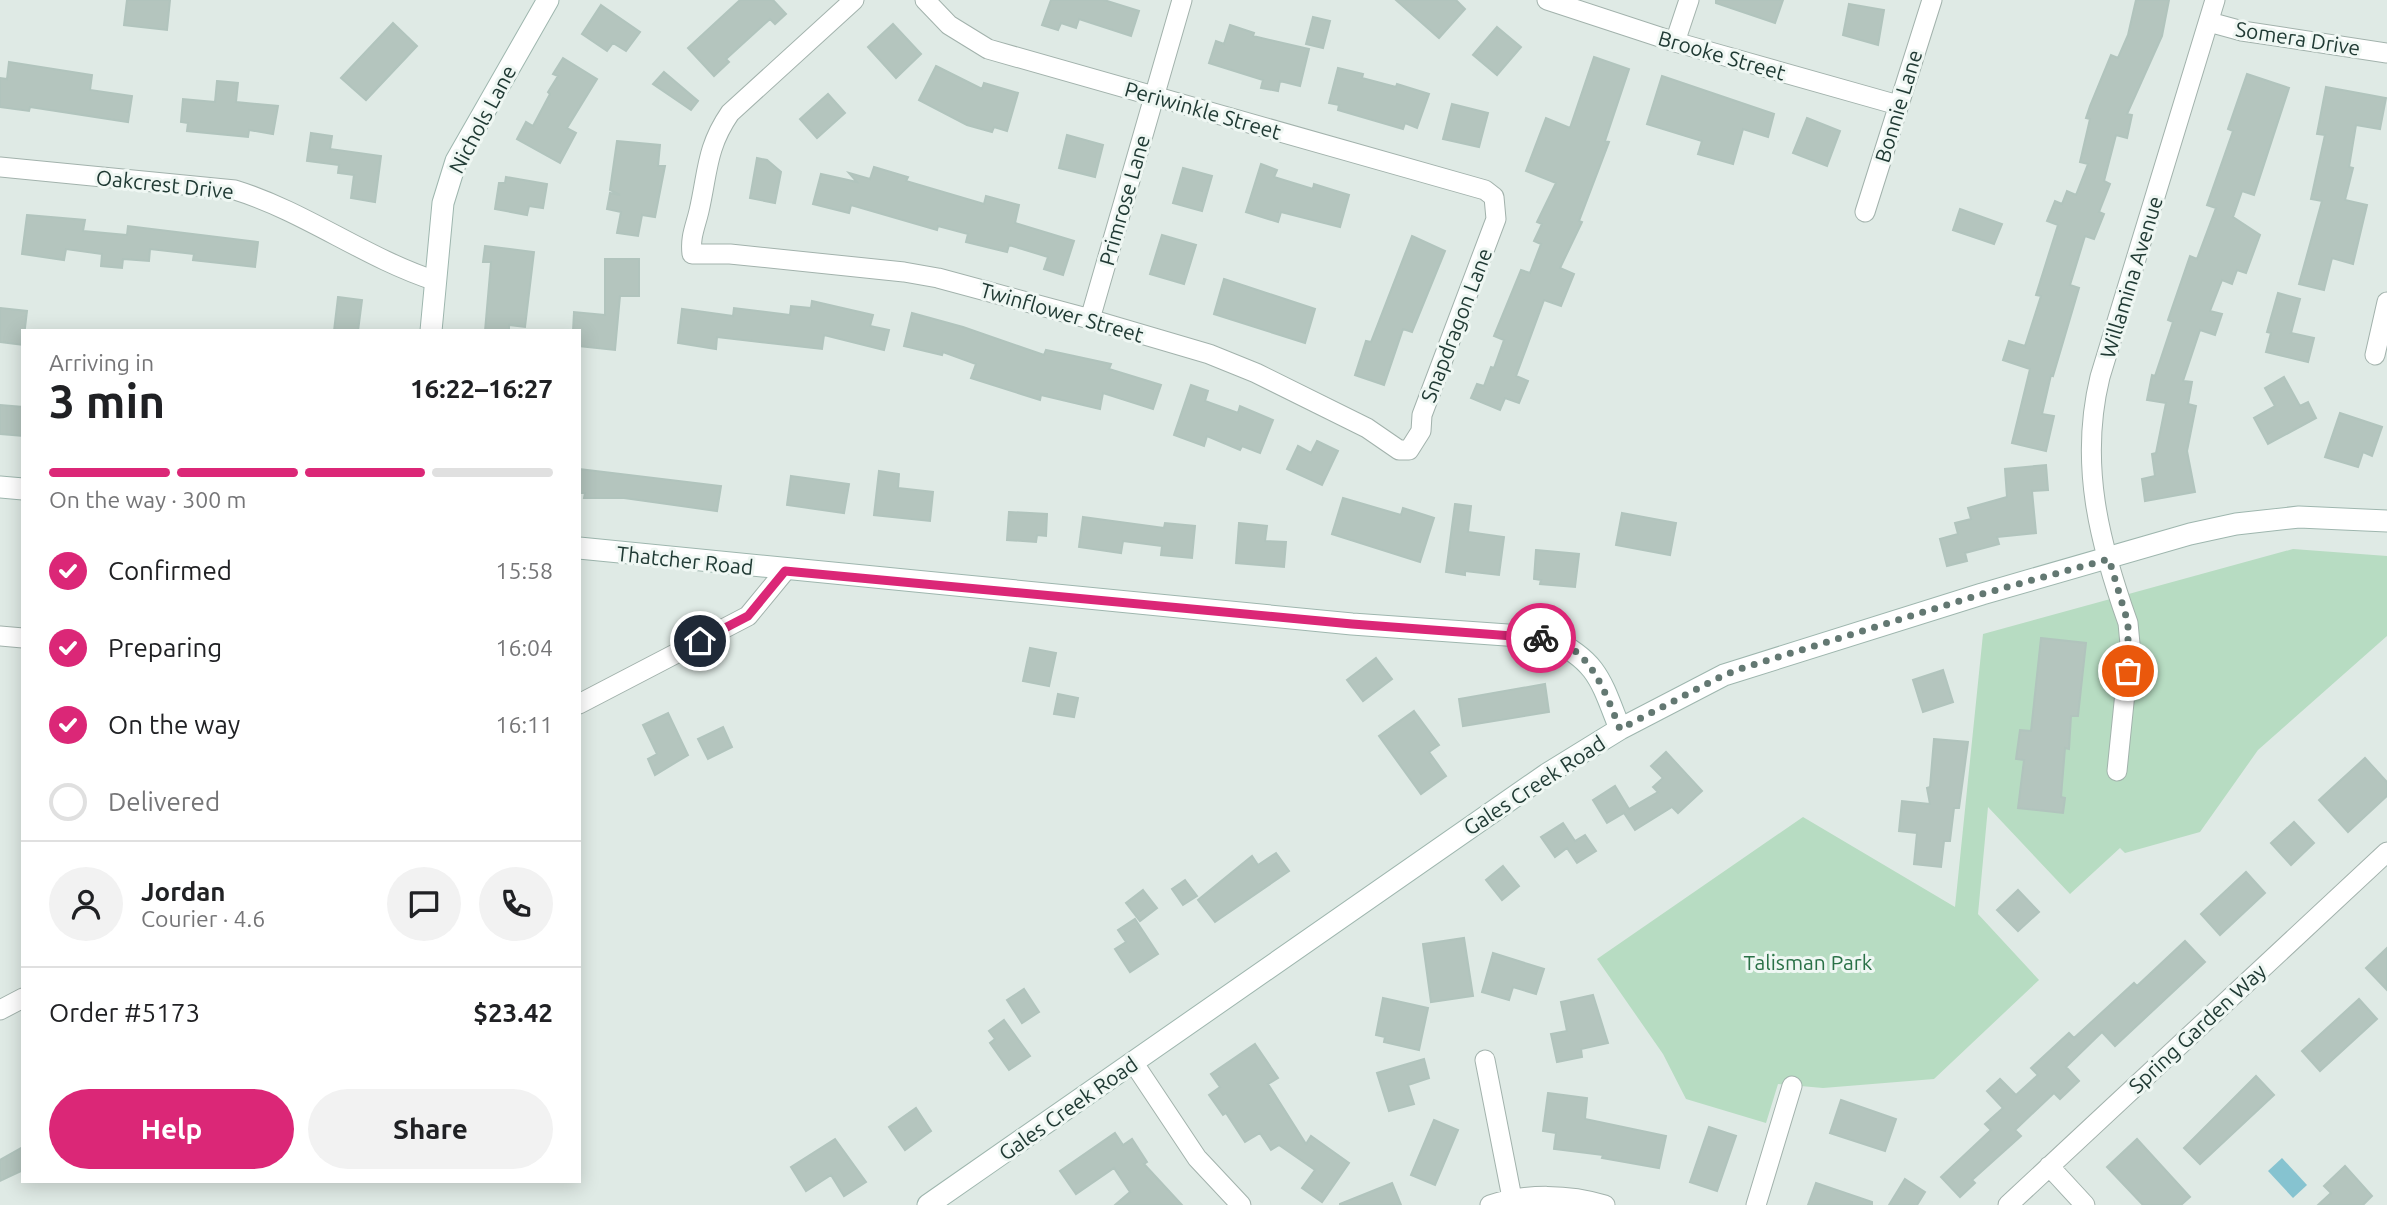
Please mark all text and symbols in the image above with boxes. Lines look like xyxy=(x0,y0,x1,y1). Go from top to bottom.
street label: Somera Drive xyxy=(2234,16,2362,60)
street label: Brooke Street xyxy=(1656,25,1788,85)
street label: Bonnie Lane xyxy=(1870,47,1926,165)
street label: Nichols Lane xyxy=(444,61,520,177)
street label: Periwinkle Street xyxy=(1122,76,1284,144)
street label: Primrose Lane xyxy=(1094,132,1154,268)
street label: Oakcrest Drive xyxy=(95,165,235,203)
street label: Willamina Avenue xyxy=(2095,193,2167,361)
street label: Snapdragon Lane xyxy=(1416,244,1496,406)
street label: Twinflower Street xyxy=(978,277,1146,347)
text: Arriving in xyxy=(49,350,154,375)
text: 16:22–16:27 xyxy=(410,374,553,403)
text: 3 min xyxy=(49,375,165,427)
text: On the way · 300 m xyxy=(49,487,246,512)
street label: Thatcher Road xyxy=(616,541,754,579)
icon: check xyxy=(49,552,87,590)
text: Confirmed xyxy=(108,556,232,585)
text: 15:58 xyxy=(495,558,553,583)
courier xyxy=(1506,603,1576,673)
pin xyxy=(670,611,730,671)
icon: bike xyxy=(1522,619,1560,657)
icon: home xyxy=(681,622,719,660)
icon: check xyxy=(49,629,87,667)
text: Preparing xyxy=(108,633,222,662)
text: 16:04 xyxy=(495,635,553,660)
pin xyxy=(2098,641,2158,701)
icon: bag xyxy=(2109,652,2147,690)
icon: check xyxy=(49,706,87,744)
text: On the way xyxy=(108,710,240,739)
text: 16:11 xyxy=(495,712,553,737)
street label: Gales Creek Road xyxy=(1459,730,1609,840)
text: Delivered xyxy=(108,787,220,816)
button: person xyxy=(49,867,123,941)
button: chat xyxy=(387,867,461,941)
button: phone xyxy=(479,867,553,941)
text: Jordan xyxy=(141,877,226,906)
text: Courier · 4.6 xyxy=(141,906,265,931)
park label: Talisman Park xyxy=(1744,950,1873,974)
street label: Spring Garden Way xyxy=(2124,958,2270,1098)
text: Order #5173 xyxy=(49,998,200,1027)
text: $23.42 xyxy=(473,998,553,1027)
street label: Gales Creek Road xyxy=(994,1051,1142,1165)
button: Help xyxy=(49,1089,294,1169)
button: Share xyxy=(308,1089,553,1169)

